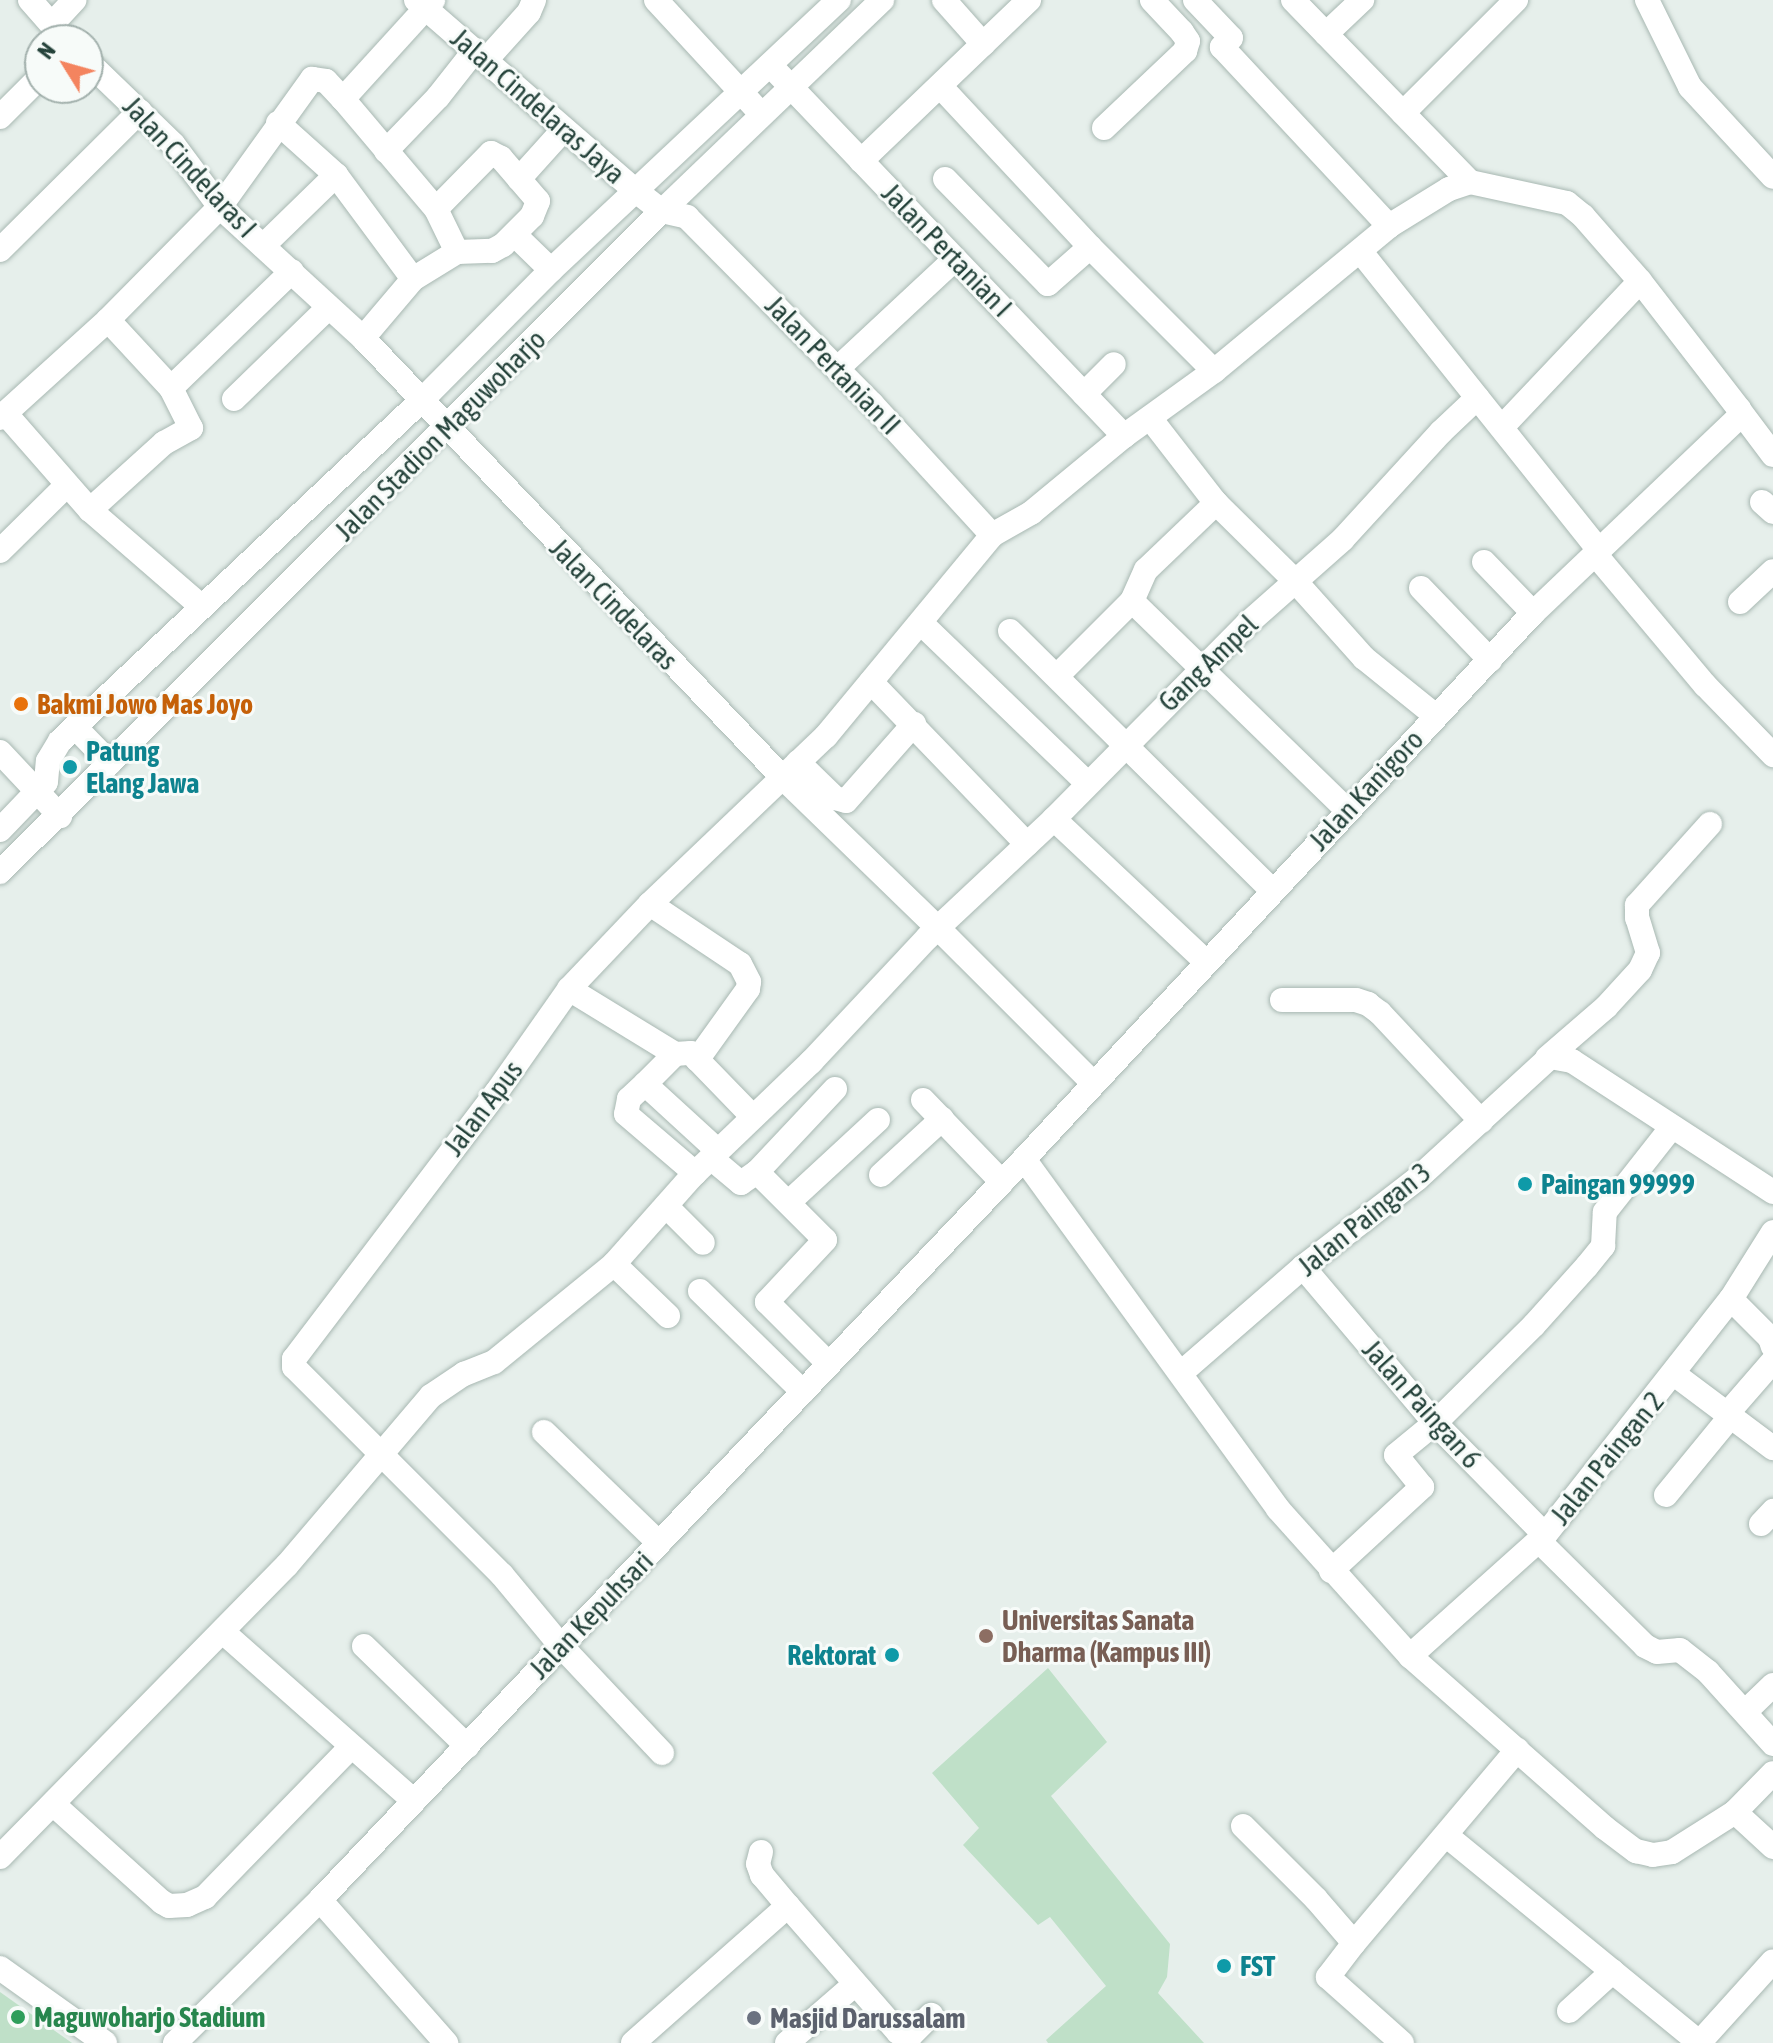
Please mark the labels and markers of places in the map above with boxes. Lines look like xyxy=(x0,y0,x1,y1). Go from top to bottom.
place label: Bakmi Jowo Mas Joyo xyxy=(37,687,253,721)
marker: Bakmi Jowo Mas Joyo xyxy=(12,695,30,713)
place label: Patung Elang Jawa xyxy=(86,734,199,800)
marker: Patung Elang Jawa xyxy=(61,758,79,776)
place label: Paingan 99999 xyxy=(1541,1167,1695,1201)
marker: Paingan 99999 xyxy=(1516,1175,1534,1193)
place label: Universitas Sanata Dharma (Kampus III) xyxy=(1002,1603,1211,1669)
marker: Universitas Sanata Dharma (Kampus III) xyxy=(977,1627,995,1645)
place label: Rektorat xyxy=(787,1638,876,1672)
marker: Rektorat xyxy=(883,1646,901,1664)
place label: FST xyxy=(1240,1949,1275,1983)
marker: FST xyxy=(1215,1957,1233,1975)
place label: Maguwoharjo Stadium xyxy=(34,2000,265,2034)
place label: Masjid Darussalam xyxy=(770,2001,966,2035)
marker: Maguwoharjo Stadium xyxy=(9,2008,27,2026)
marker: Masjid Darussalam xyxy=(745,2009,763,2027)

